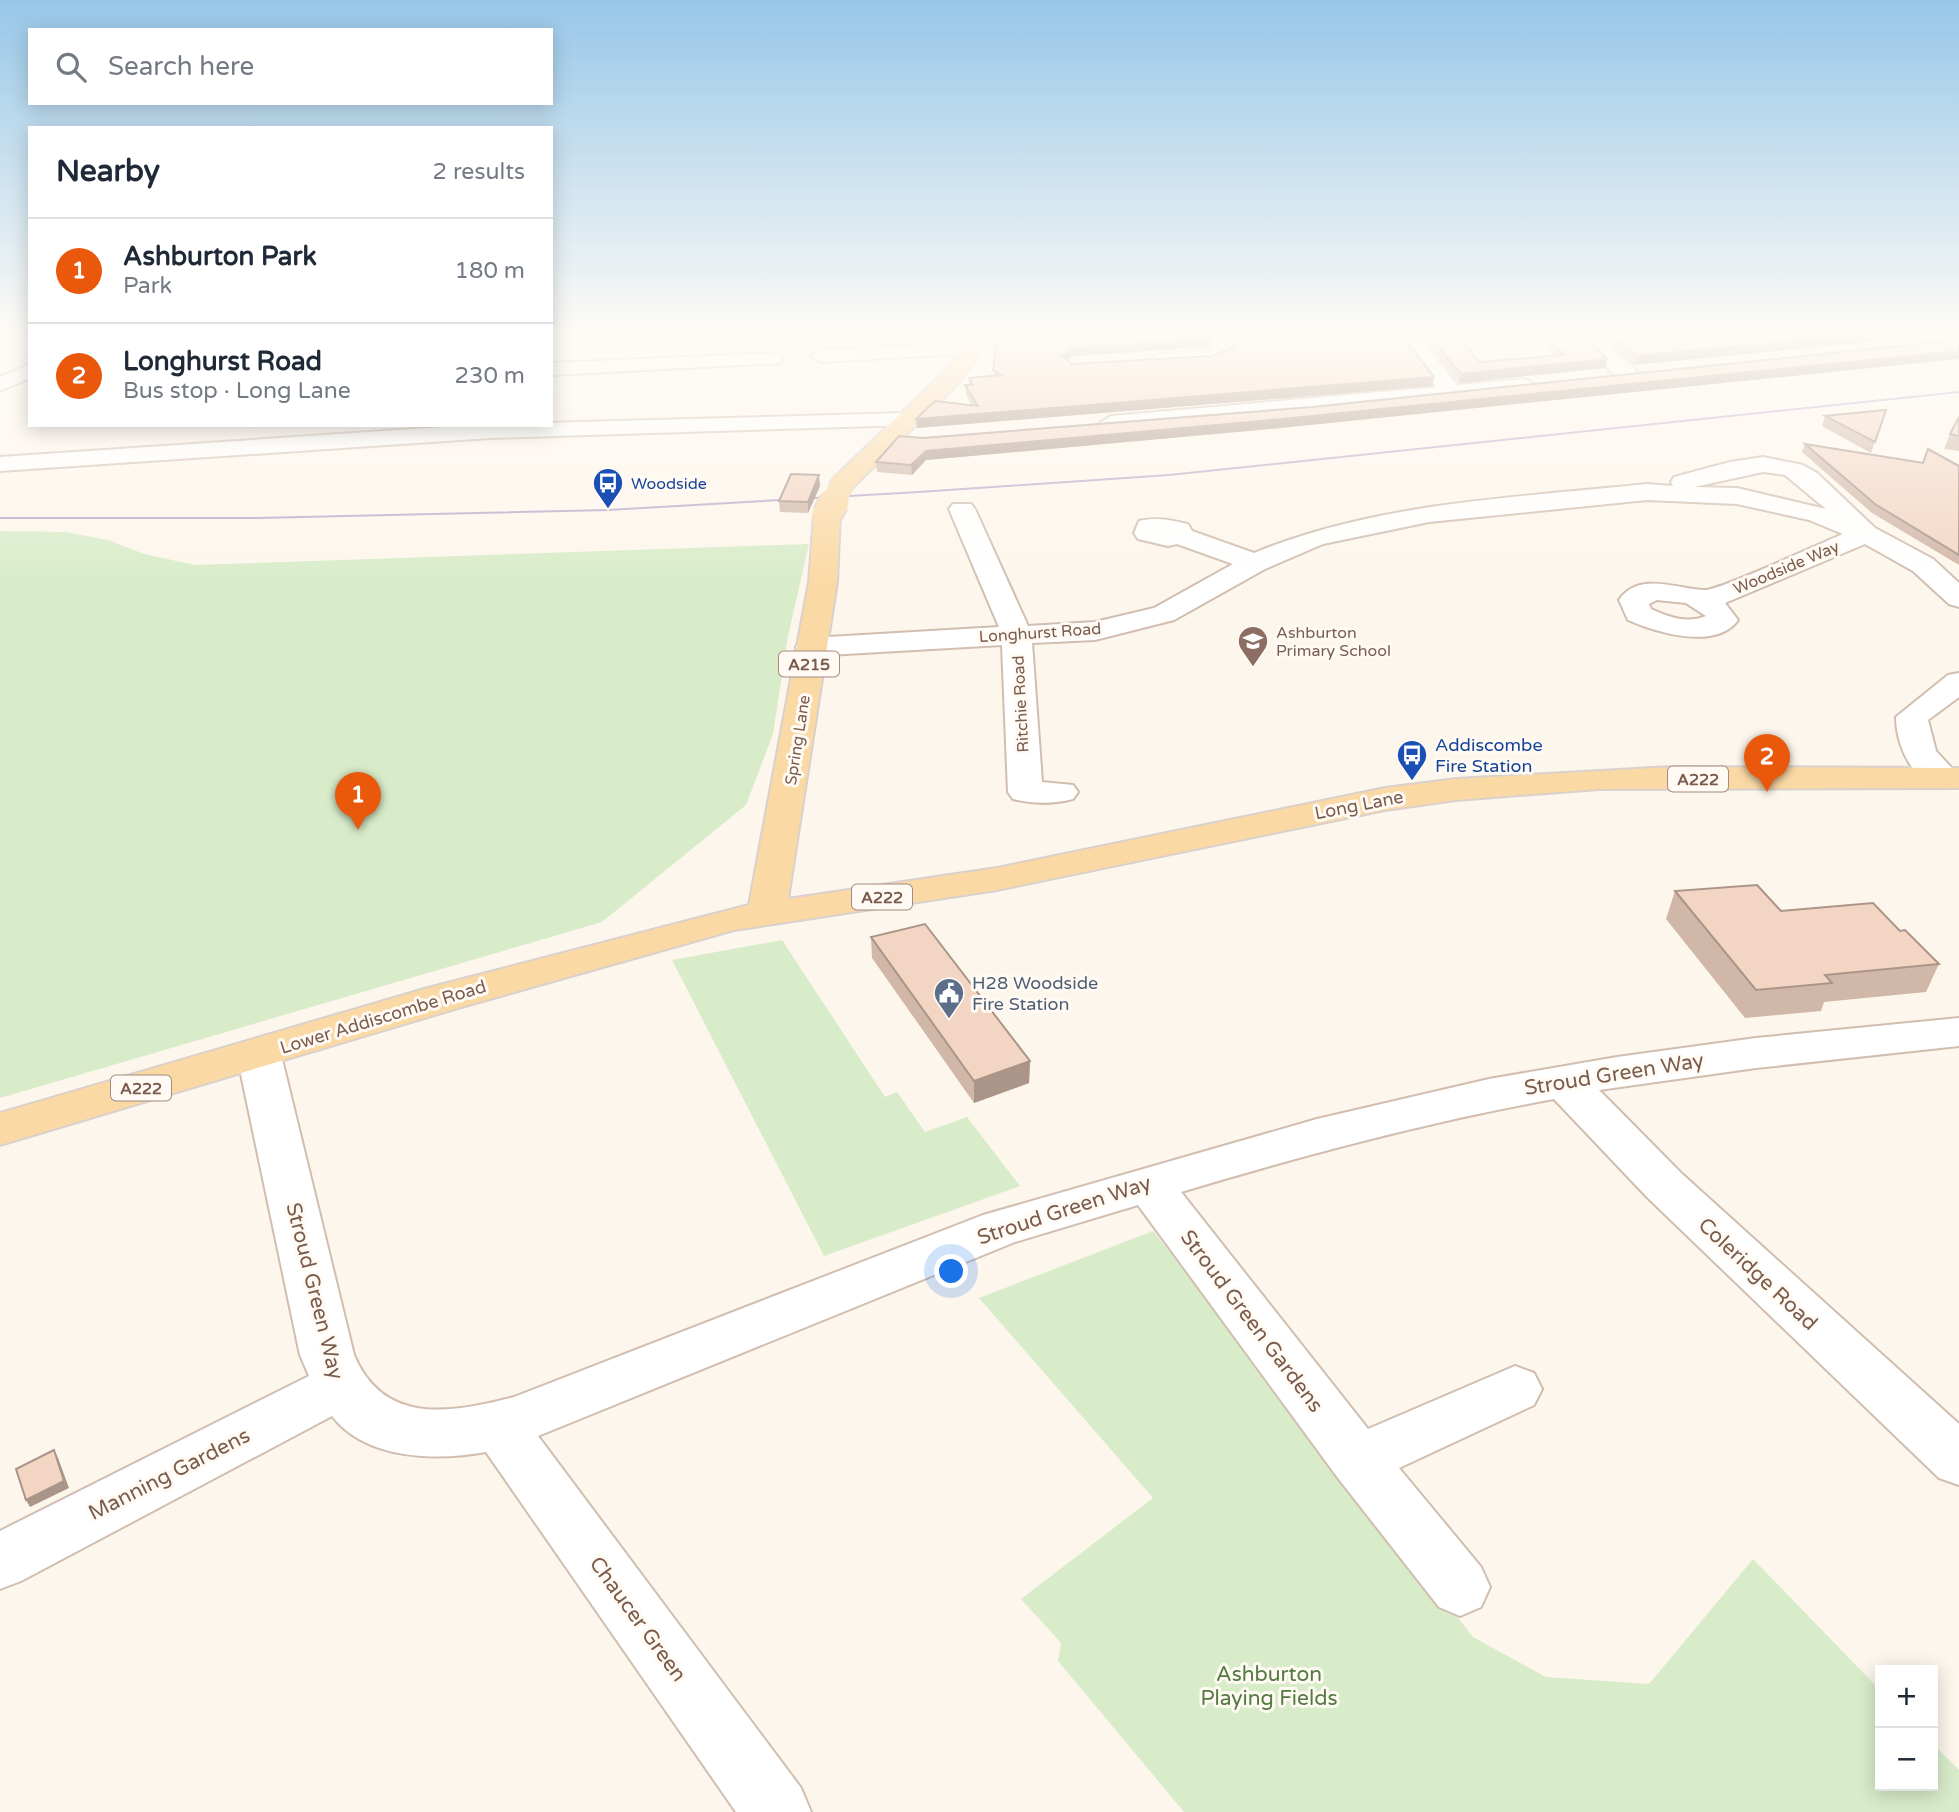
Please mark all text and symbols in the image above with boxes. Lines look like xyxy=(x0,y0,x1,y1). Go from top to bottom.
search box xyxy=(28,28,553,105)
icon: search xyxy=(52,48,90,86)
text: Search here xyxy=(108,51,254,82)
text: Nearby xyxy=(56,153,160,190)
text: 2 results xyxy=(432,158,525,186)
text: Ashburton Park xyxy=(123,241,317,272)
text: 1 xyxy=(72,257,86,285)
text: 180 m xyxy=(455,257,525,285)
text: Park xyxy=(123,272,172,300)
text: Longhurst Road xyxy=(123,346,322,377)
text: 2 xyxy=(72,362,86,390)
text: 230 m xyxy=(455,362,525,390)
text: Bus stop · Long Lane xyxy=(123,377,351,405)
bus stop icon: Woodside xyxy=(591,466,625,510)
place label: Woodside xyxy=(631,474,707,494)
street label: Woodside Way xyxy=(1730,536,1843,599)
street label: Longhurst Road xyxy=(978,619,1102,647)
place label: Ashburton Primary School xyxy=(1276,623,1391,661)
school or university icon: Ashburton Primary School xyxy=(1236,624,1270,668)
road number: A215 xyxy=(779,652,839,677)
street label: Ritchie Road xyxy=(1008,655,1034,753)
street label: Spring Lane xyxy=(781,694,815,787)
place label: Addiscombe Fire Station xyxy=(1435,734,1543,777)
pin: 2 xyxy=(1744,734,1790,792)
bus stop icon: Addiscombe Fire Station xyxy=(1395,738,1429,782)
road number: A222 xyxy=(1668,766,1728,792)
pin: 1 xyxy=(335,772,381,830)
street label: Long Lane xyxy=(1313,786,1405,824)
road number: A222 xyxy=(852,884,912,909)
place label: H28 Woodside Fire Station xyxy=(972,972,1098,1015)
street label: Lower Addiscombe Road xyxy=(277,975,489,1059)
public building icon: H28 Woodside Fire Station xyxy=(932,976,966,1020)
street label: Stroud Green Way xyxy=(1523,1048,1706,1101)
road number: A222 xyxy=(111,1076,171,1100)
street label: Stroud Green Way xyxy=(974,1171,1154,1250)
street label: Stroud Green Way xyxy=(280,1200,349,1382)
street label: Coleridge Road xyxy=(1693,1213,1823,1336)
street label: Stroud Green Gardens xyxy=(1175,1225,1328,1417)
your location xyxy=(934,1254,968,1288)
street label: Manning Gardens xyxy=(84,1423,254,1526)
street label: Chaucer Green xyxy=(584,1552,691,1687)
park label: Ashburton Playing Fields xyxy=(1200,1662,1338,1711)
map controls xyxy=(1875,1665,1938,1791)
button: + xyxy=(1875,1665,1938,1728)
button: − xyxy=(1875,1728,1938,1791)

